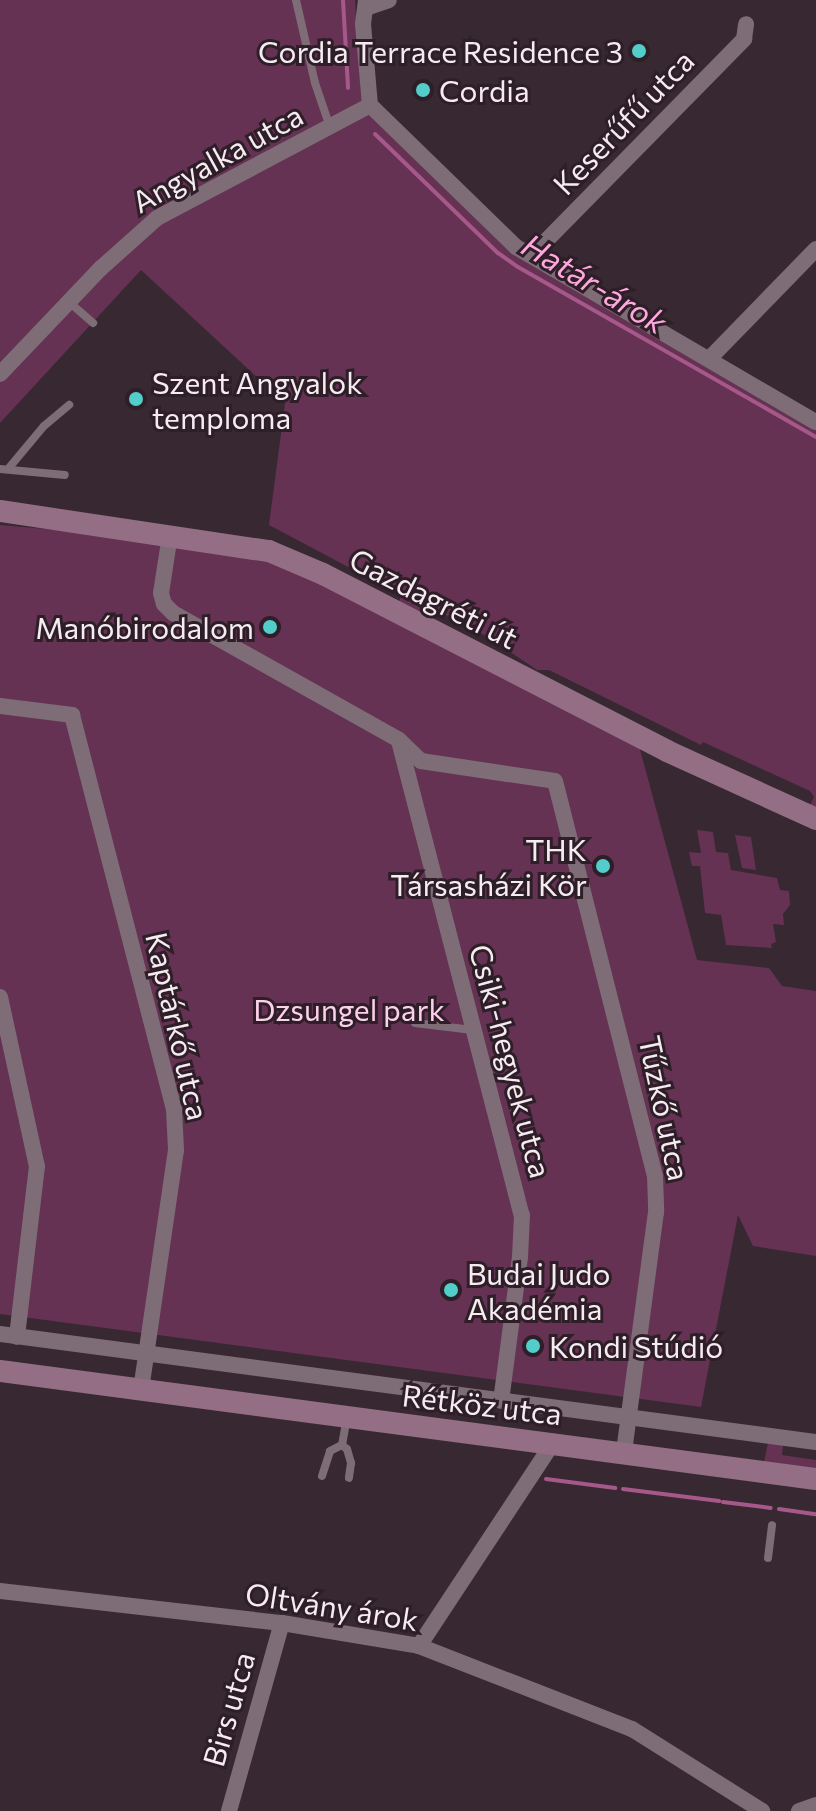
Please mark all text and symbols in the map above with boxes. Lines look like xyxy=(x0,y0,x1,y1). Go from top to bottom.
place label: Cordia Terrace Residence 3 xyxy=(258,33,623,69)
street label: Keserűfű utca xyxy=(545,42,701,202)
marker: Cordia Terrace Residence 3 xyxy=(630,42,648,60)
place label: Cordia xyxy=(439,72,530,108)
marker: Cordia xyxy=(414,81,432,99)
street label: Angyalka utca xyxy=(125,96,309,220)
water label: Határ-árok xyxy=(516,225,674,341)
place label: Szent Angyalok temploma xyxy=(152,364,362,434)
marker: Szent Angyalok temploma xyxy=(127,390,145,408)
street label: Gazdagréti út xyxy=(344,540,524,656)
place label: Manóbirodalom xyxy=(35,609,254,645)
marker: Manóbirodalom xyxy=(261,618,279,636)
place label: THK Társasházi Kör xyxy=(390,831,587,902)
marker: THK Társasházi Kör xyxy=(594,857,612,875)
street label: Kaptárkő utca xyxy=(139,929,217,1123)
street label: Csiki-hegyek utca xyxy=(463,940,559,1182)
park label: Dzsungel park xyxy=(253,991,445,1027)
street label: Tűzkő utca xyxy=(632,1032,698,1184)
place label: Budai Judo Akadémia xyxy=(467,1255,610,1326)
marker: Budai Judo Akadémia xyxy=(442,1281,460,1299)
place label: Kondi Stúdió xyxy=(549,1328,723,1364)
marker: Kondi Stúdió xyxy=(524,1337,542,1355)
street label: Rétköz utca xyxy=(400,1376,564,1432)
street label: Oltvány árok xyxy=(243,1575,421,1637)
street label: Birs utca xyxy=(195,1648,261,1770)

